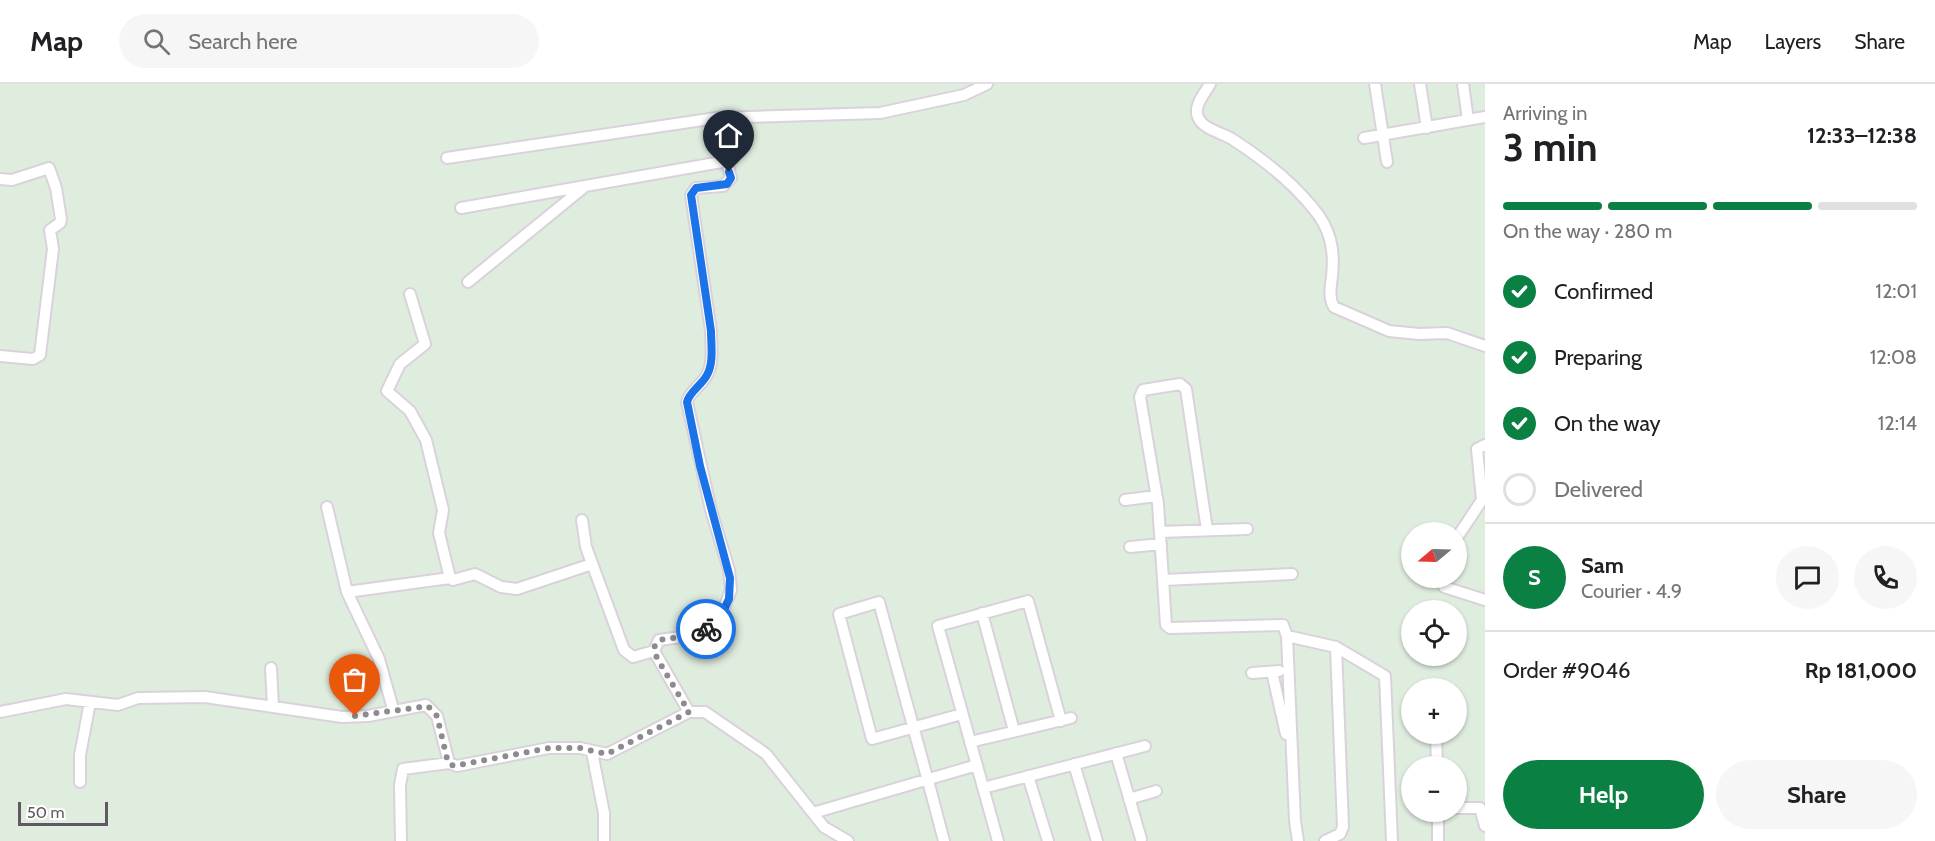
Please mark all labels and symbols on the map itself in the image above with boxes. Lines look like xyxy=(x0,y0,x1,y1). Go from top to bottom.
pin xyxy=(703,110,754,172)
north arrow xyxy=(1401,522,1467,588)
courier xyxy=(676,599,736,659)
pin xyxy=(329,654,380,716)
scale bar xyxy=(18,799,108,826)

